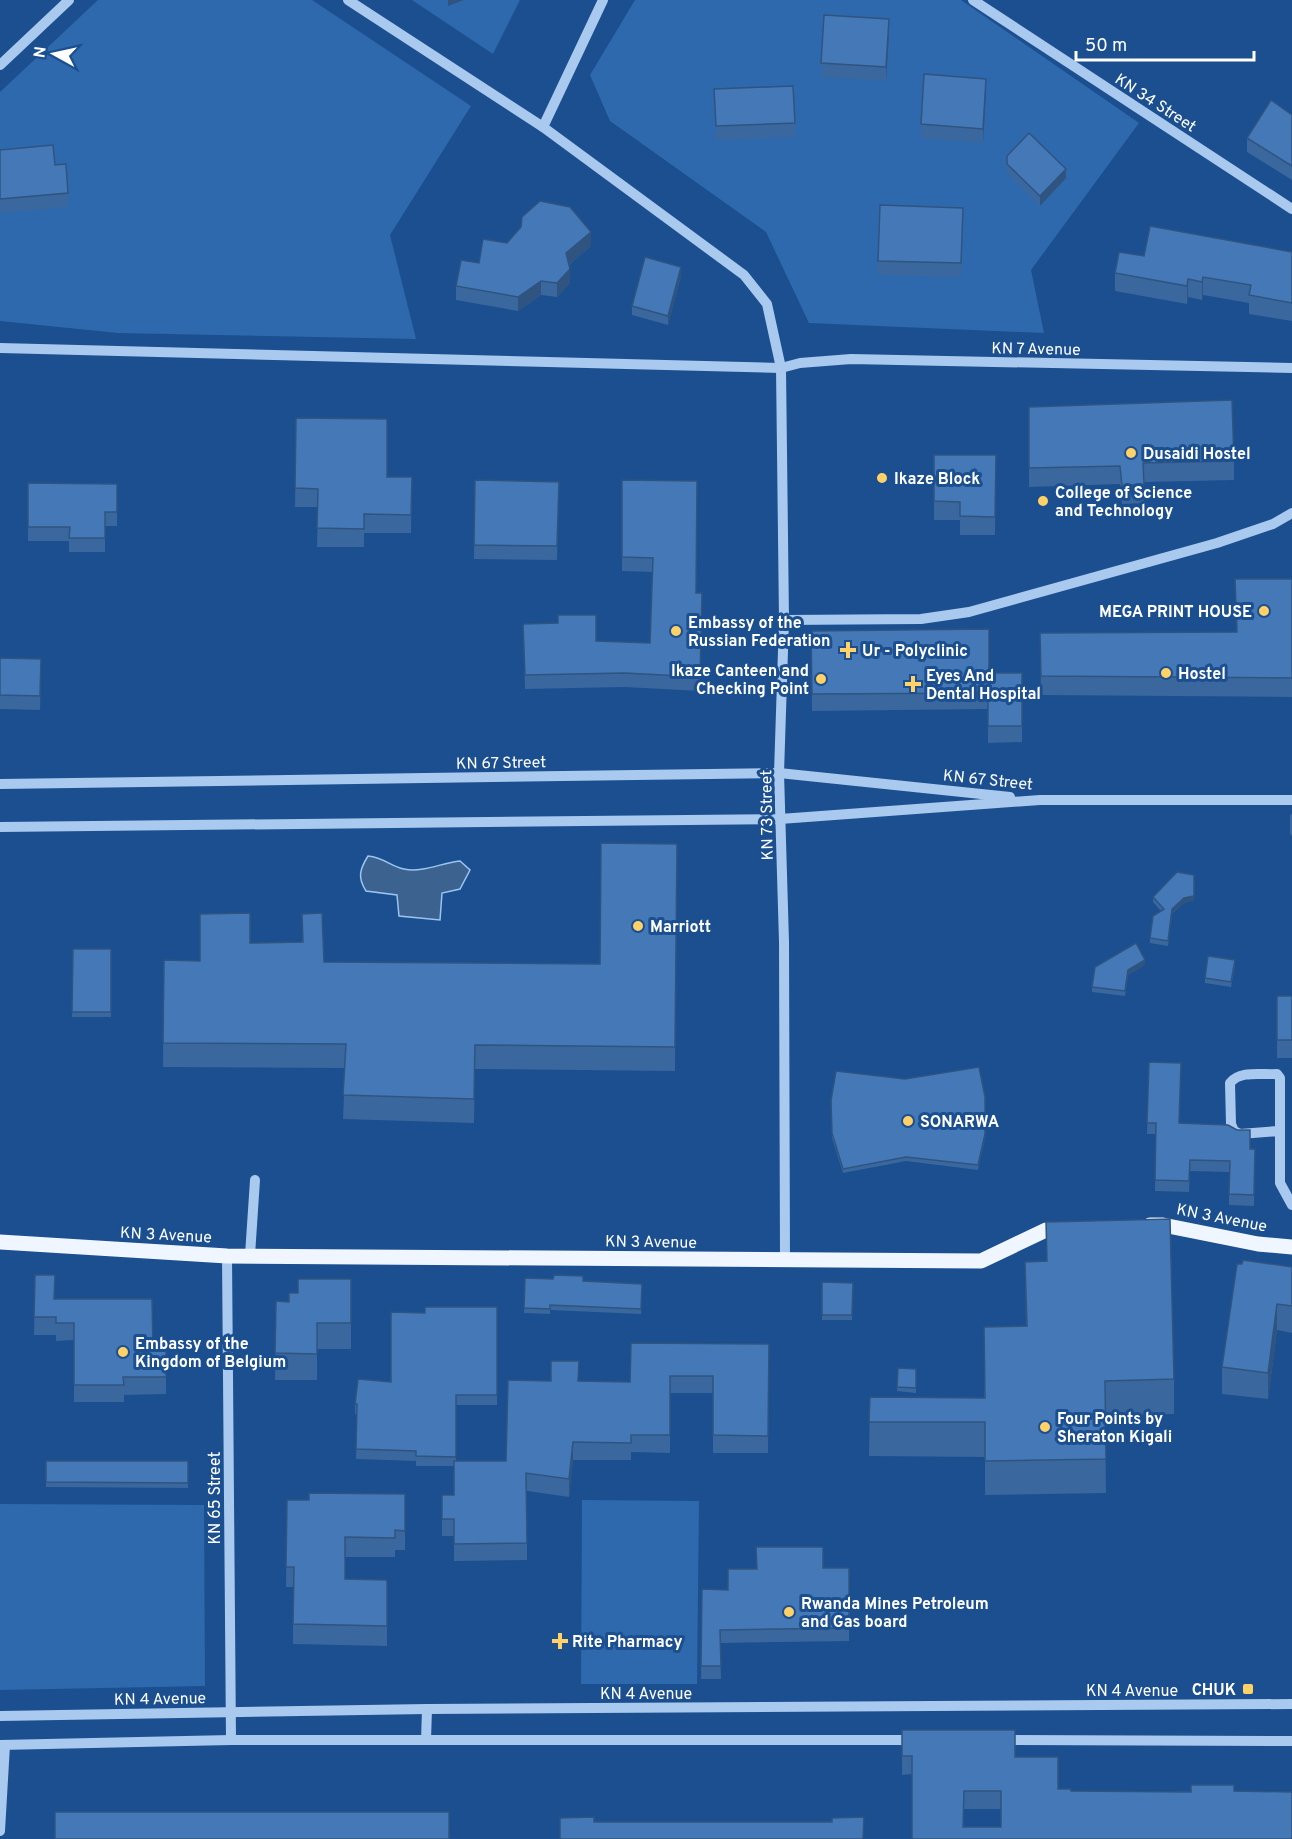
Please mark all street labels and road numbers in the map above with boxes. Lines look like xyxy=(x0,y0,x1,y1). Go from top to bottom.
street label: KN 34 Street xyxy=(1110,70,1199,137)
street label: KN 7 Avenue xyxy=(991,339,1081,361)
street label: KN 67 Street xyxy=(456,753,546,775)
street label: KN 67 Street xyxy=(942,766,1034,796)
street label: KN 73 Street xyxy=(757,770,779,860)
street label: KN 3 Avenue xyxy=(1175,1200,1269,1238)
street label: KN 3 Avenue xyxy=(119,1224,212,1248)
street label: KN 3 Avenue xyxy=(605,1232,697,1254)
street label: KN 65 Street xyxy=(206,1452,226,1544)
street label: KN 4 Avenue xyxy=(1086,1682,1178,1702)
street label: KN 4 Avenue xyxy=(600,1685,692,1705)
street label: KN 4 Avenue xyxy=(114,1689,206,1711)

